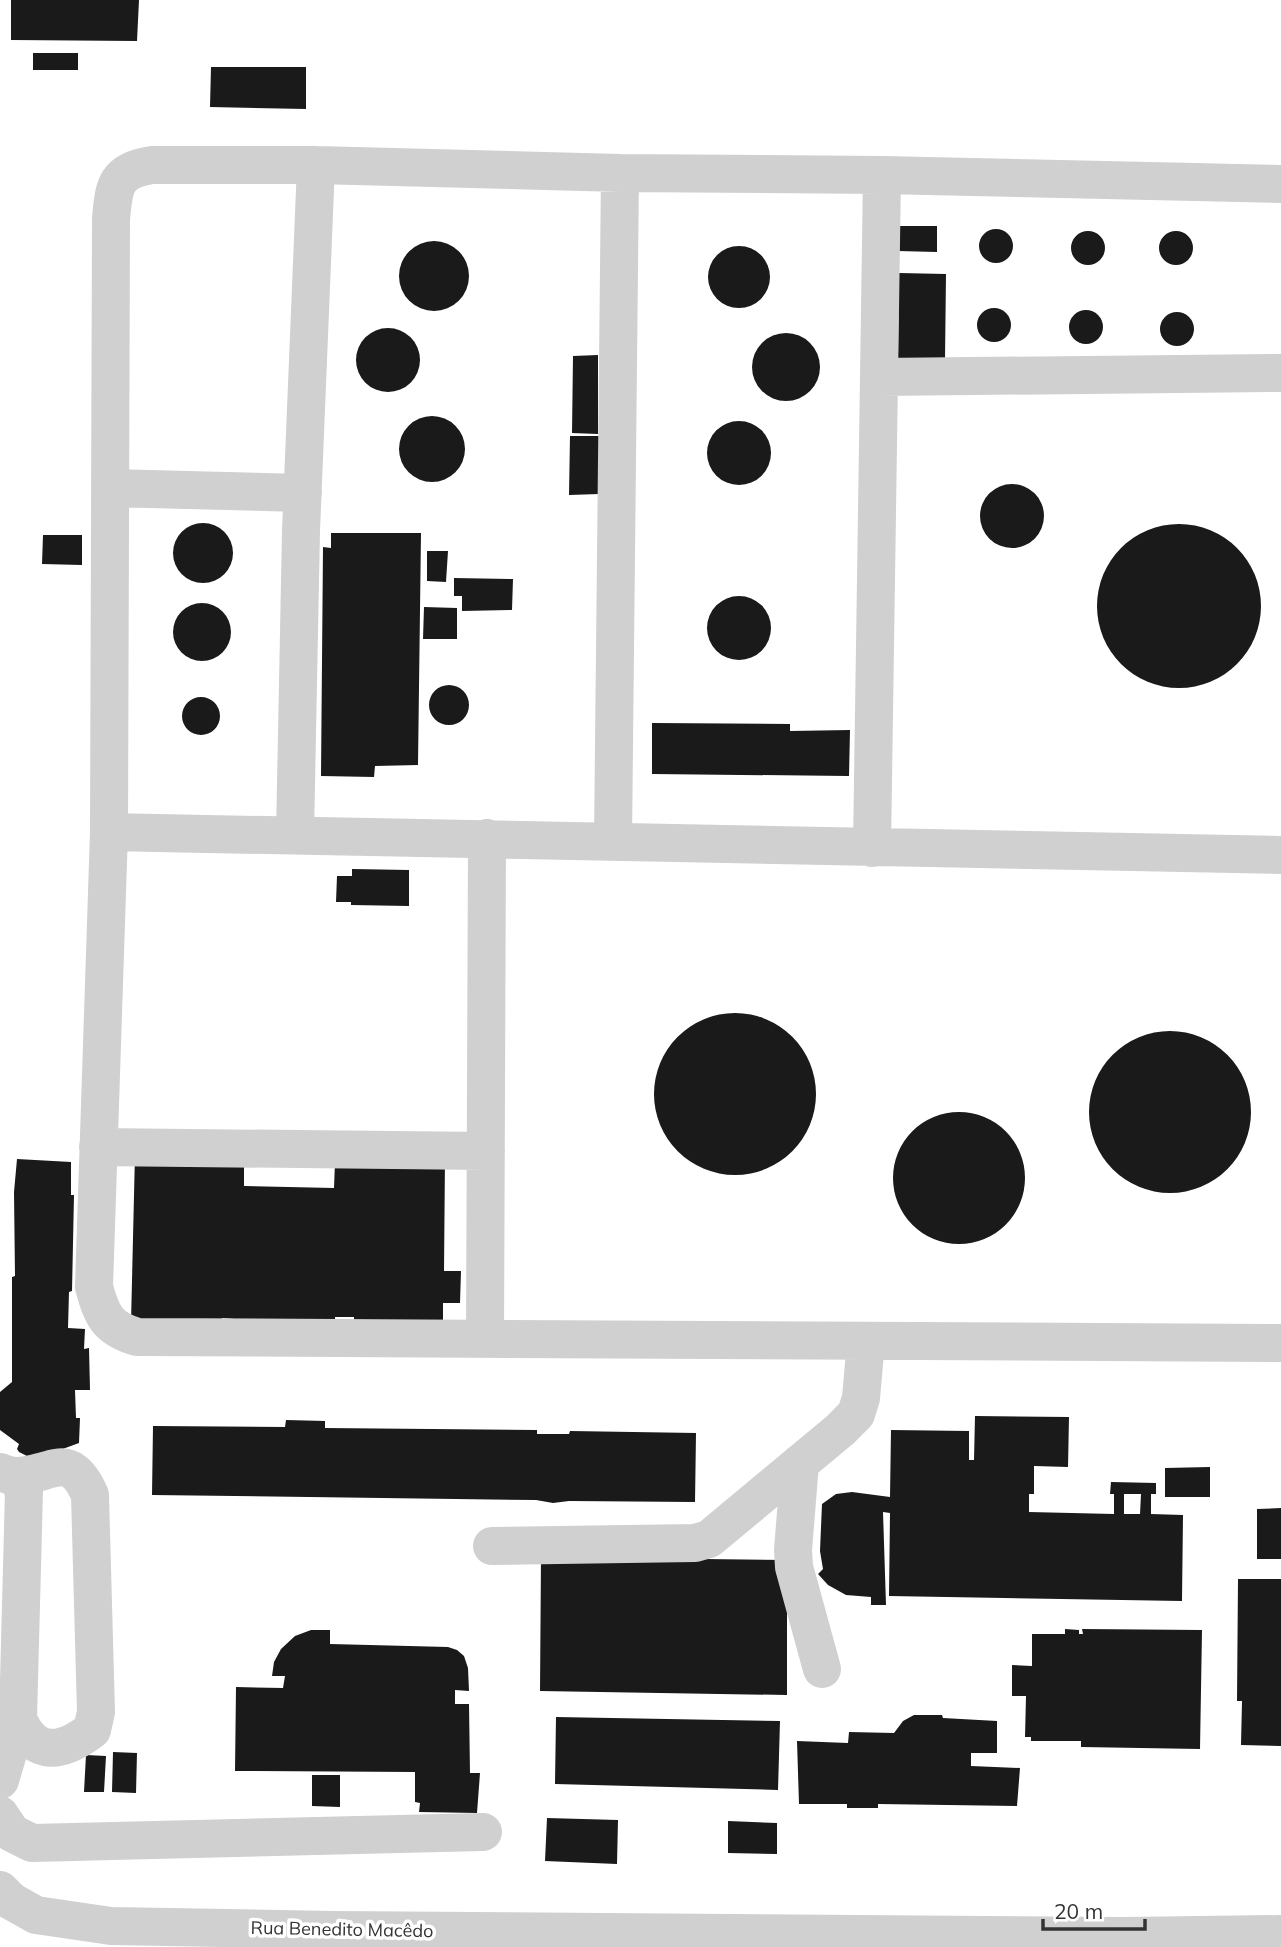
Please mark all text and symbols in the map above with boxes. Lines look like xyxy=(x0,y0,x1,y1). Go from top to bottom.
scale bar xyxy=(1043,1888,1144,1932)
text: 20 m xyxy=(1054,1898,1103,1924)
street label: Rua Benedito Macêdo xyxy=(250,1916,434,1942)

